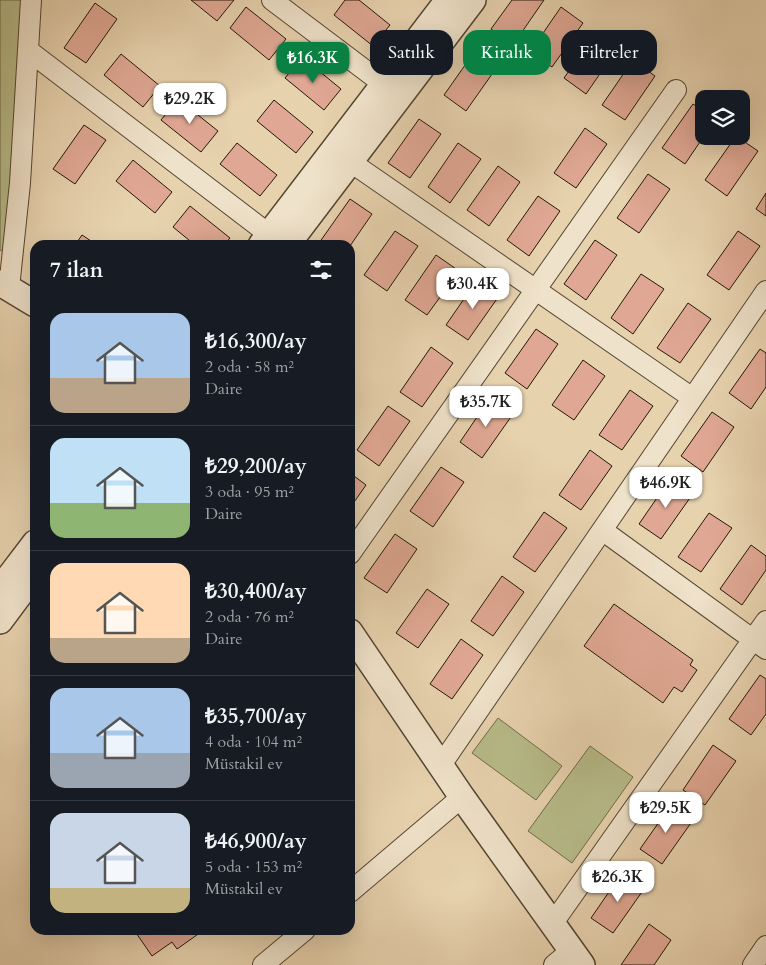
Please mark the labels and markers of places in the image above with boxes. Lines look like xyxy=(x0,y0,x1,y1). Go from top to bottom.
pin: ₺16.3K xyxy=(272,42,354,84)
pin: ₺29.2K xyxy=(149,82,231,125)
pin: ₺30.4K xyxy=(432,268,514,310)
pin: ₺35.7K xyxy=(445,386,527,428)
pin: ₺46.9K xyxy=(625,466,707,509)
pin: ₺29.5K xyxy=(625,792,707,834)
pin: ₺26.3K xyxy=(577,860,659,903)

